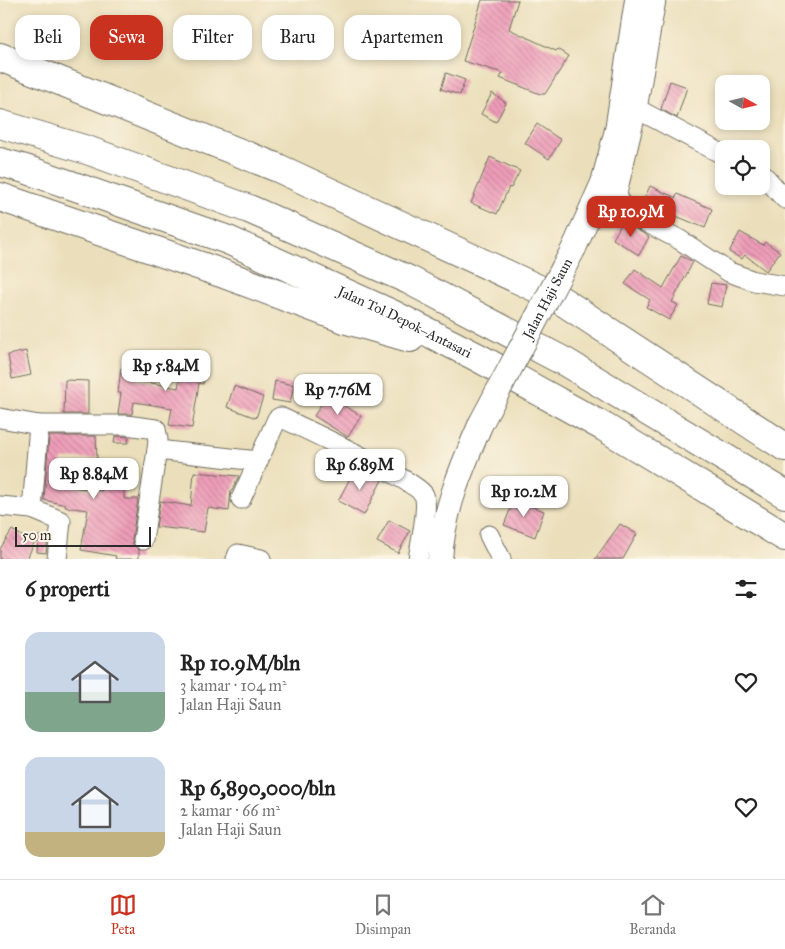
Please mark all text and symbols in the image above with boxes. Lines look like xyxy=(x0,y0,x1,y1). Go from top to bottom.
chip: Beli xyxy=(15,15,80,60)
chip: Sewa xyxy=(90,15,163,60)
chip: Filter xyxy=(173,15,252,60)
chip: Baru xyxy=(262,15,334,60)
chip: Apartemen xyxy=(344,15,461,60)
north arrow xyxy=(715,75,770,130)
map controls xyxy=(715,75,770,195)
button: locate xyxy=(715,140,770,195)
pin: Rp 10.9M xyxy=(579,196,683,238)
text: Rp 10.9M xyxy=(598,202,664,221)
street label: Jalan Haji Saun xyxy=(518,255,576,344)
street label: Jalan Tol Depok–Antasari xyxy=(333,282,475,362)
pin: Rp 5.84M xyxy=(114,350,218,392)
text: Rp 5.84M xyxy=(133,356,199,375)
pin: Rp 7.76M xyxy=(286,374,390,416)
text: Rp 7.76M xyxy=(305,380,371,399)
pin: Rp 6.89M xyxy=(308,448,412,491)
text: Rp 6.89M xyxy=(326,455,394,474)
pin: Rp 8.84M xyxy=(42,458,146,500)
text: Rp 8.84M xyxy=(60,464,128,483)
pin: Rp 10.2M xyxy=(472,476,576,518)
text: Rp 10.2M xyxy=(491,482,557,501)
scale bar xyxy=(15,524,151,547)
text: 50 m xyxy=(22,527,51,544)
icon: filters xyxy=(732,575,760,603)
text: 6 properti xyxy=(25,576,110,602)
text: Rp 10.9M/bln xyxy=(180,650,300,676)
icon: home xyxy=(65,652,125,712)
icon: heart xyxy=(732,668,760,696)
text: 3 kamar · 104 m² xyxy=(180,676,287,695)
text: Jalan Haji Saun xyxy=(180,695,282,714)
text: Rp 6,890,000/bln xyxy=(180,775,336,801)
icon: home xyxy=(65,777,125,837)
icon: heart xyxy=(732,793,760,821)
text: 2 kamar · 66 m² xyxy=(180,801,280,820)
text: Jalan Haji Saun xyxy=(180,820,282,839)
tab: Peta xyxy=(109,891,137,938)
tab: Disimpan xyxy=(355,891,411,938)
tab: Beranda xyxy=(629,891,676,938)

